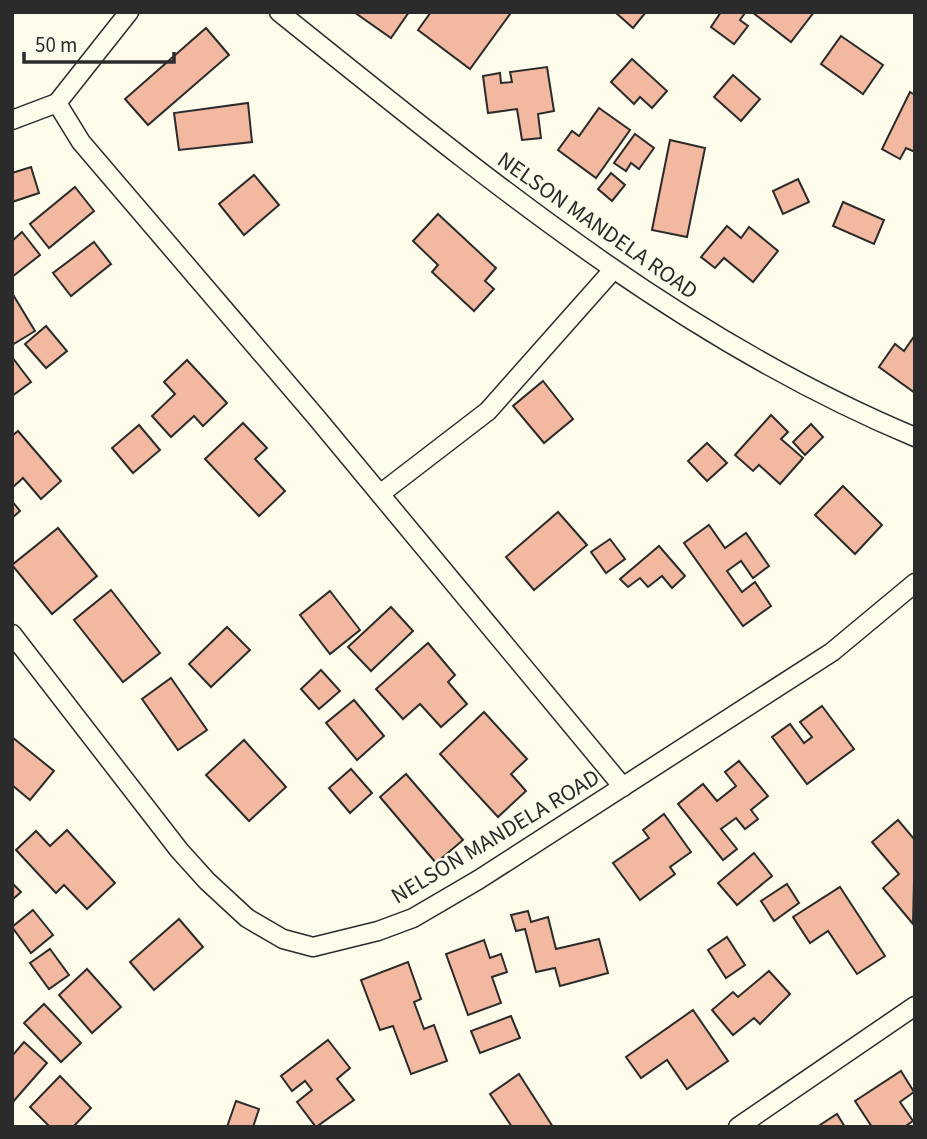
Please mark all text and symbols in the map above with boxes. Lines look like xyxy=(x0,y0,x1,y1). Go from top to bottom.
scale bar xyxy=(24,21,175,65)
text: 50 m xyxy=(35,30,77,60)
street label: NELSON MANDELA ROAD xyxy=(491,144,705,307)
street label: NELSON MANDELA ROAD xyxy=(385,761,606,912)

